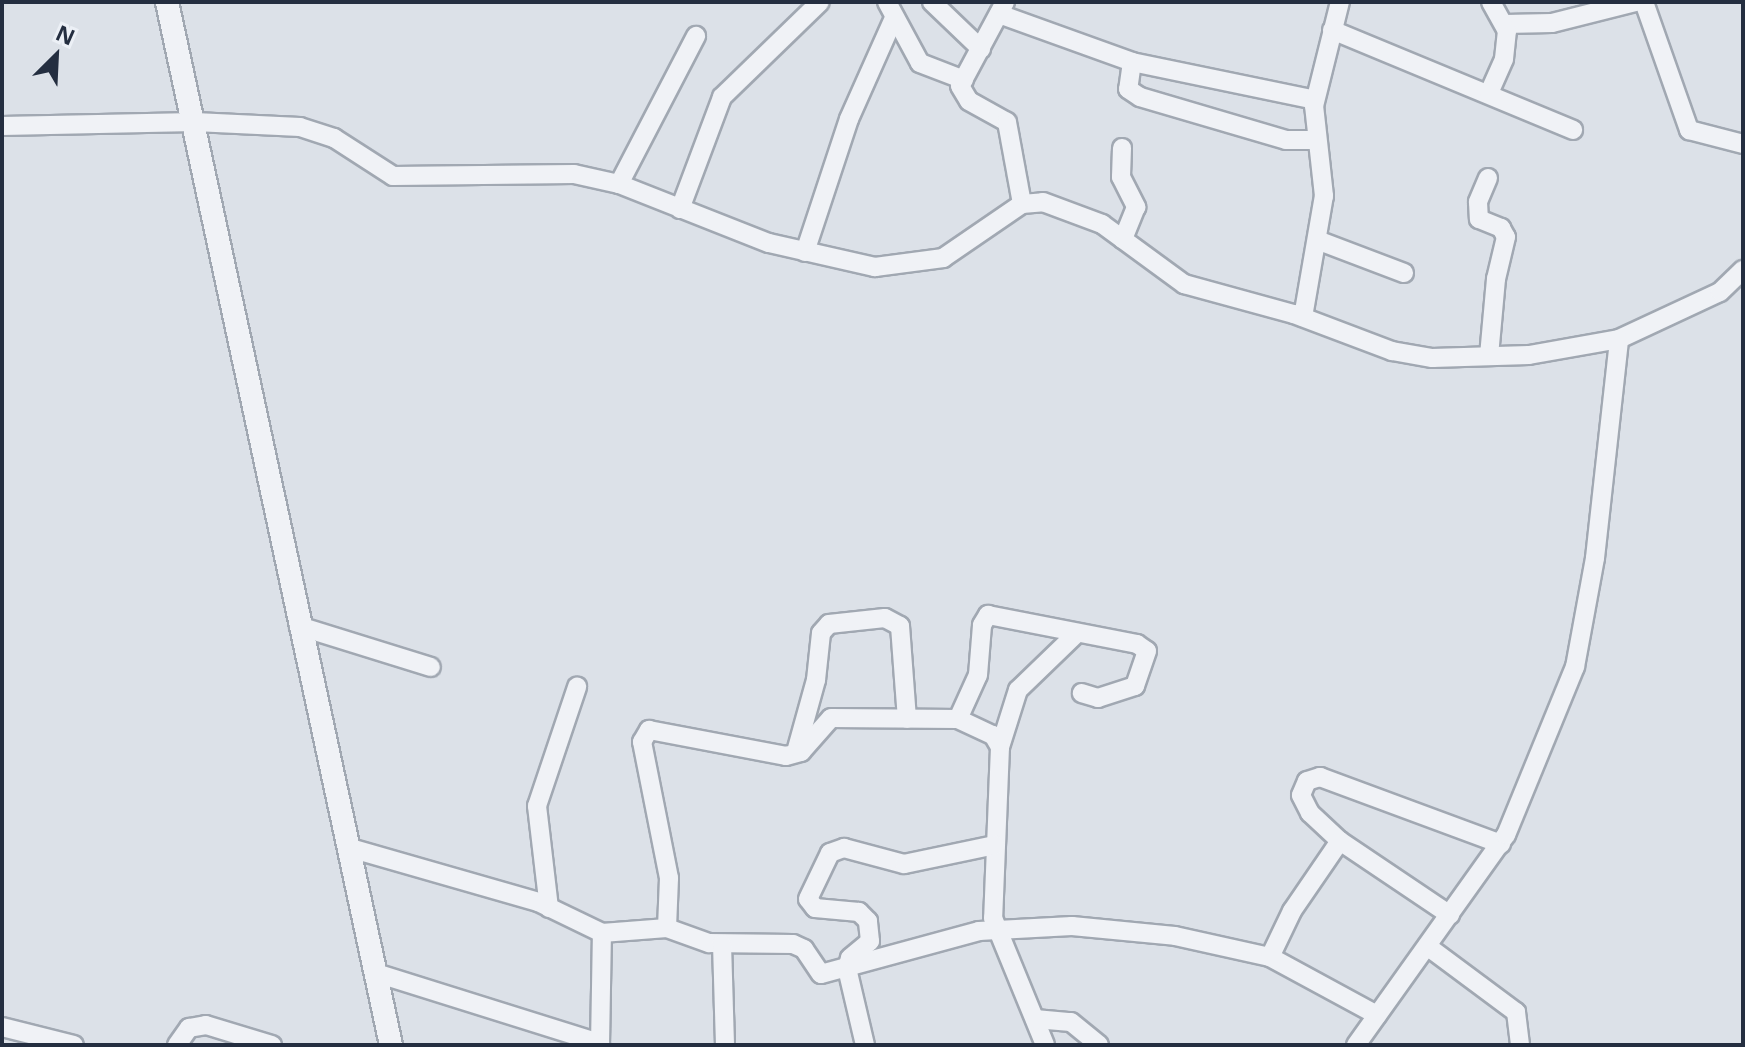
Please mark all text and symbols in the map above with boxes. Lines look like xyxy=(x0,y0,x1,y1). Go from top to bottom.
north arrow xyxy=(16,16,96,96)
text: N xyxy=(51,17,80,51)

